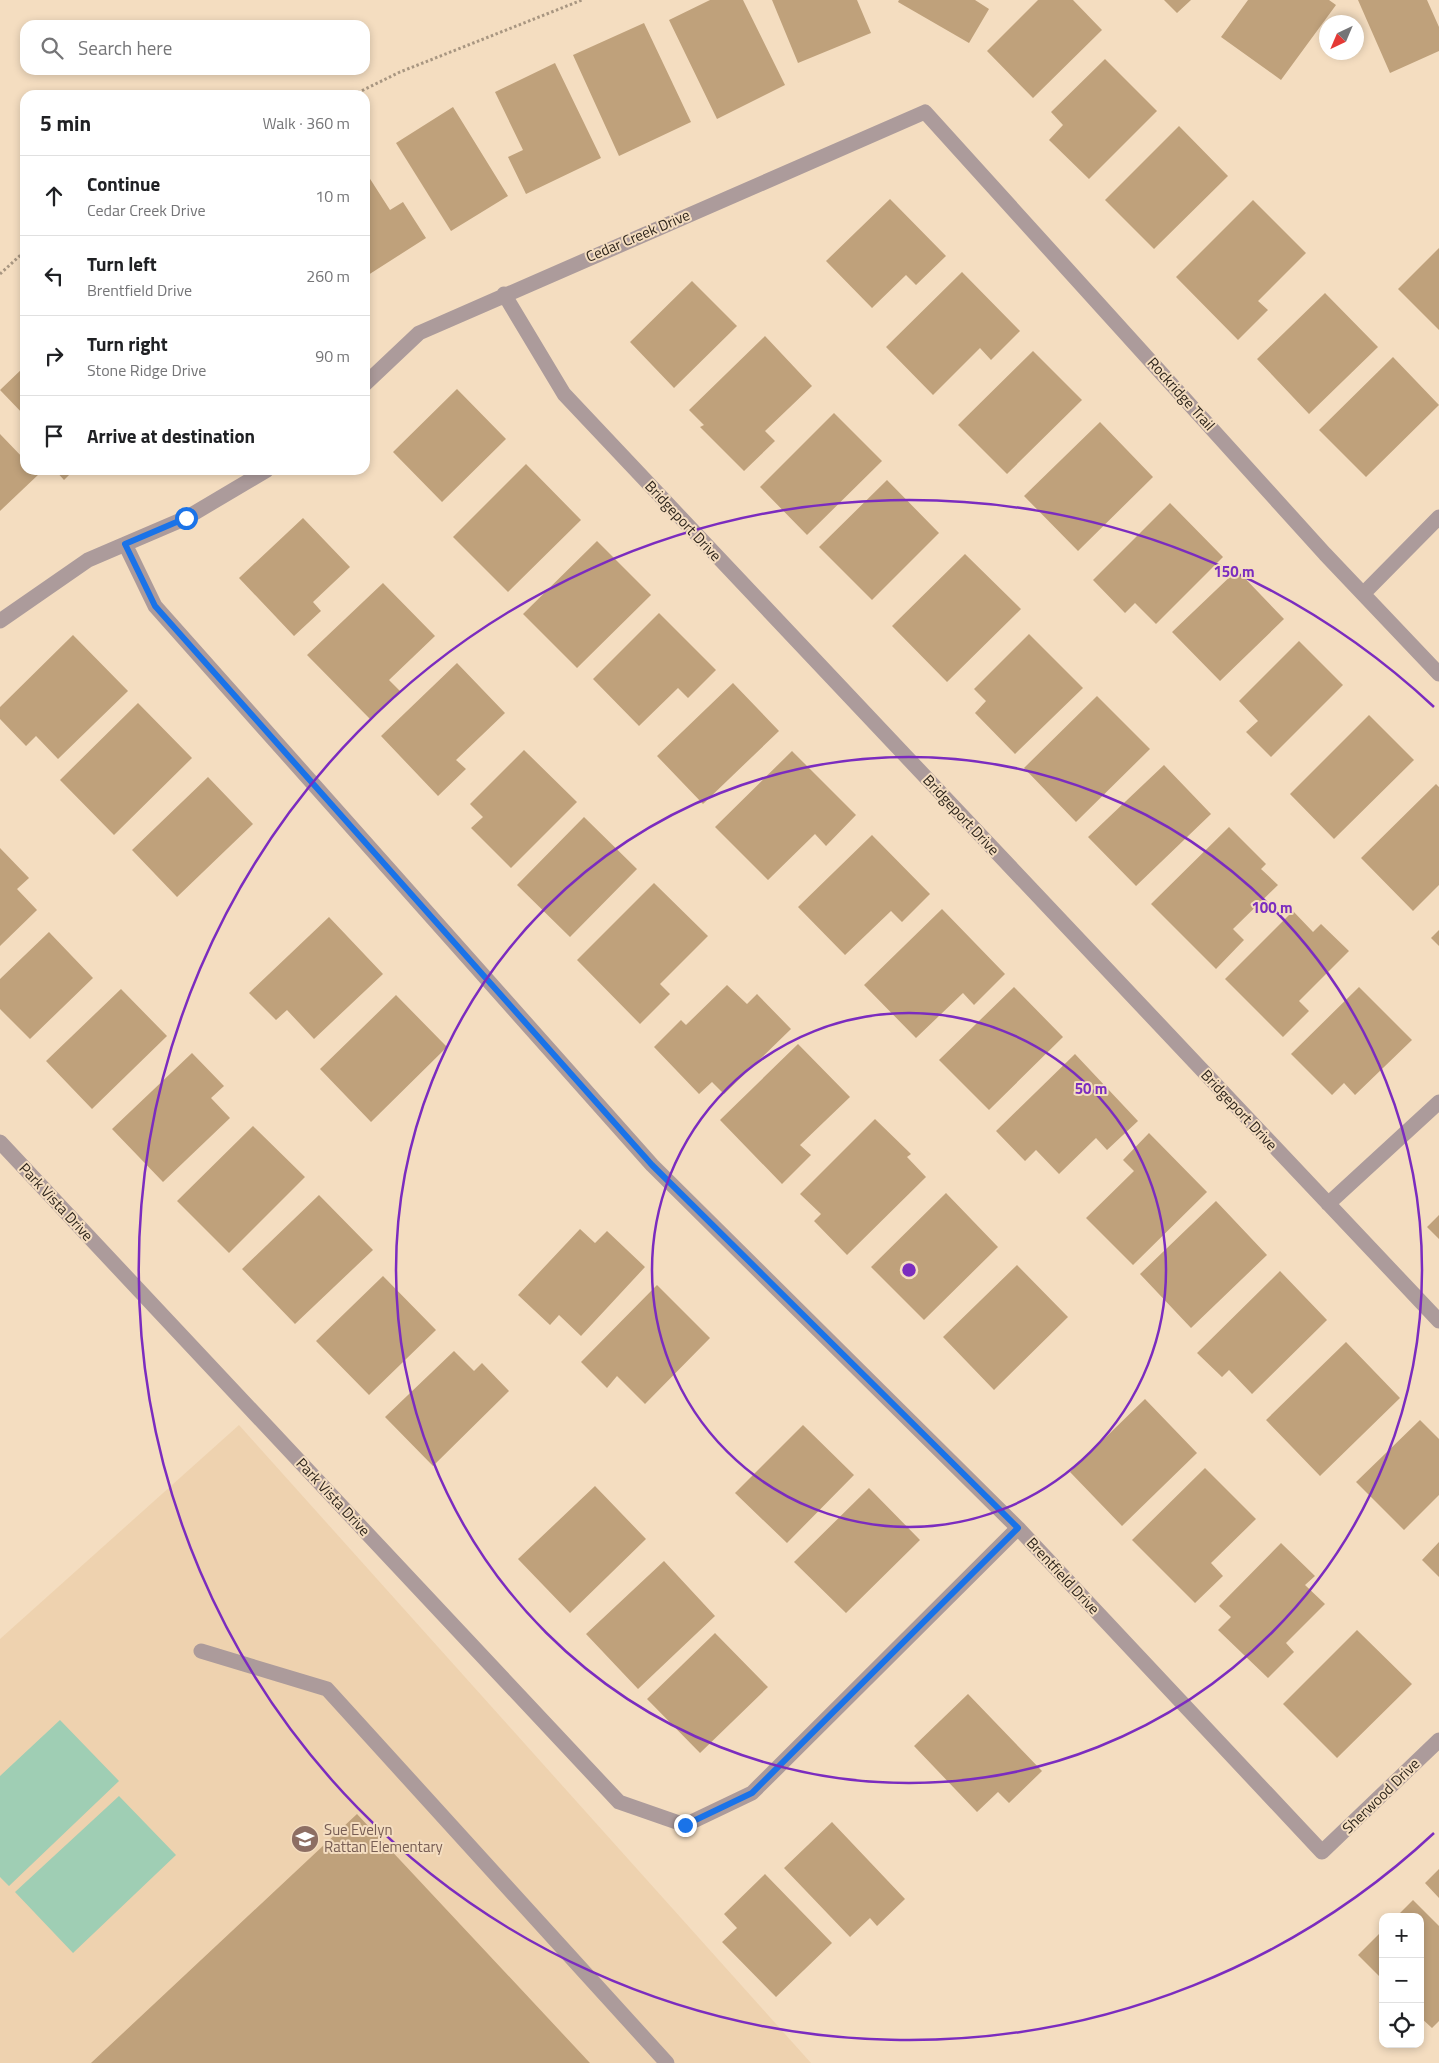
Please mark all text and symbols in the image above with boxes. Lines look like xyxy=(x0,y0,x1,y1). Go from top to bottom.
north arrow xyxy=(1319,15,1364,60)
search box xyxy=(20,20,370,75)
text: Search here xyxy=(78,33,172,62)
icon: search xyxy=(38,34,66,62)
text: 5 min xyxy=(40,107,91,139)
text: Walk · 360 m xyxy=(262,111,350,135)
text: Continue xyxy=(87,169,160,198)
icon: ahead xyxy=(40,182,68,210)
text: 10 m xyxy=(315,184,350,208)
text: Cedar Creek Drive xyxy=(87,198,206,222)
street label: Cedar Creek Drive xyxy=(582,203,693,268)
text: Turn left xyxy=(87,249,157,278)
icon: left xyxy=(40,262,68,290)
text: 260 m xyxy=(306,264,350,288)
text: Brentfield Drive xyxy=(87,278,192,302)
text: Turn right xyxy=(87,329,168,358)
icon: right xyxy=(40,342,68,370)
text: 90 m xyxy=(315,344,350,368)
street label: Rockridge Trail xyxy=(1142,352,1221,435)
text: Stone Ridge Drive xyxy=(87,358,206,382)
text: Arrive at destination xyxy=(87,421,255,450)
icon: arrive xyxy=(40,422,68,450)
street label: Bridgeport Drive xyxy=(640,475,727,566)
route start xyxy=(175,507,198,530)
text: 150 m xyxy=(1213,560,1255,583)
street label: Bridgeport Drive xyxy=(918,769,1005,860)
text: 100 m xyxy=(1251,896,1293,919)
street label: Bridgeport Drive xyxy=(1196,1064,1283,1155)
text: 50 m xyxy=(1075,1077,1107,1100)
street label: Park Vista Drive xyxy=(14,1157,99,1246)
centre of rings xyxy=(900,1261,918,1279)
street label: Park Vista Drive xyxy=(291,1452,376,1541)
street label: Brentfield Drive xyxy=(1021,1532,1105,1620)
street label: Sherwood Drive xyxy=(1337,1753,1425,1839)
route end xyxy=(674,1814,697,1837)
place label: Sue Evelyn Rattan Elementary xyxy=(324,1818,443,1858)
school or university icon: Sue Evelyn Rattan Elementary xyxy=(290,1824,320,1854)
map controls xyxy=(1379,1913,1424,2048)
button: + xyxy=(1379,1913,1424,1958)
button: − xyxy=(1379,1958,1424,2003)
button: locate xyxy=(1379,2003,1424,2048)

